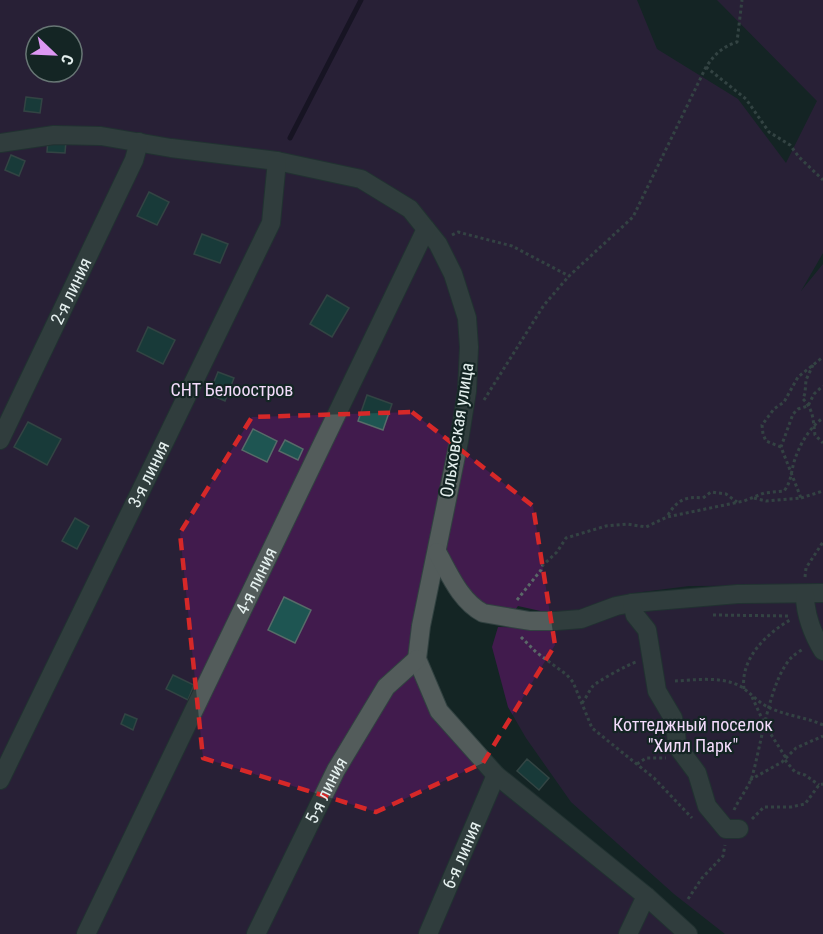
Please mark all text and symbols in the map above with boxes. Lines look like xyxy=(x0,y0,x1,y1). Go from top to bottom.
north arrow xyxy=(24,24,84,84)
text: С xyxy=(57,52,78,68)
street label: 2-я линия xyxy=(46,254,96,328)
street label: Ольховская улица xyxy=(435,361,478,499)
park label: СНТ Белоостров xyxy=(171,379,293,400)
street label: 3-я линия xyxy=(123,437,173,511)
street label: 4-я линия xyxy=(231,544,281,617)
park label: Коттеджный поселок "Хилл Парк" xyxy=(613,714,773,756)
street label: 5-я линия xyxy=(301,753,351,827)
street label: 6-я линия xyxy=(438,818,485,892)

